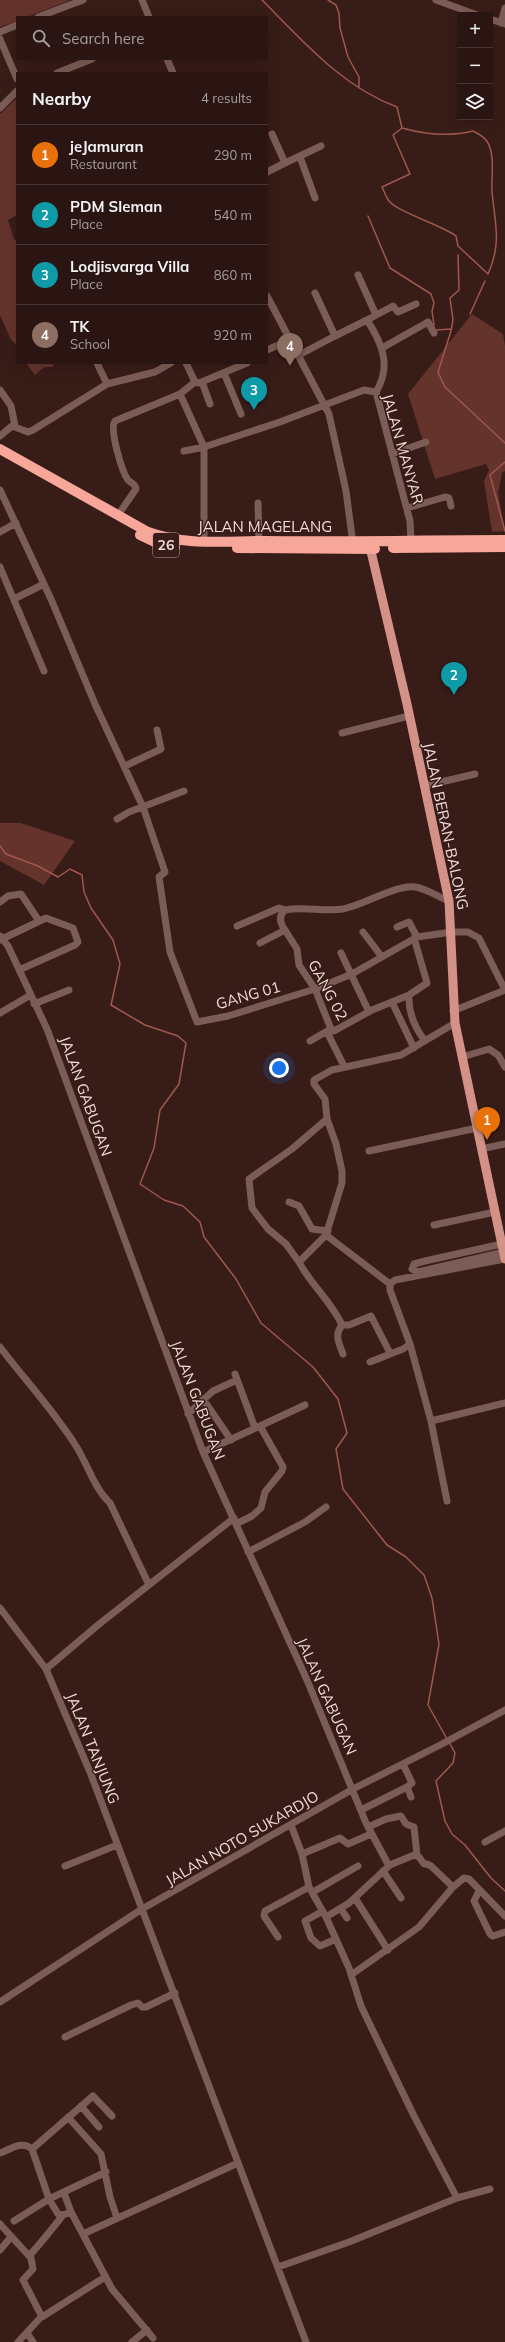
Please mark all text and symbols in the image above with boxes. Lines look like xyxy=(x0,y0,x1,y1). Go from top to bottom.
map controls xyxy=(457,12,493,120)
button: + xyxy=(457,12,493,48)
search box xyxy=(16,16,268,60)
icon: search xyxy=(30,27,52,49)
text: Search here xyxy=(62,29,144,48)
button: − xyxy=(457,48,493,84)
button: layers xyxy=(457,84,493,120)
text: Nearby xyxy=(32,88,91,109)
text: 4 results xyxy=(201,90,252,106)
text: jeJamuran xyxy=(70,137,143,156)
text: 1 xyxy=(41,147,49,163)
text: 290 m xyxy=(214,147,252,163)
text: Restaurant xyxy=(70,156,137,172)
text: PDM Sleman xyxy=(70,197,162,216)
text: 2 xyxy=(41,207,49,223)
text: 540 m xyxy=(214,207,252,223)
text: Place xyxy=(70,216,103,232)
text: Lodjisvarga Villa xyxy=(70,257,189,276)
text: 3 xyxy=(41,267,49,283)
text: 860 m xyxy=(214,267,252,283)
text: Place xyxy=(70,276,103,292)
text: TK xyxy=(70,317,89,336)
text: 4 xyxy=(41,327,49,343)
text: 920 m xyxy=(214,327,252,343)
pin: 4 xyxy=(277,333,303,366)
text: School xyxy=(70,336,110,352)
pin: 3 xyxy=(241,377,267,410)
street label: JALAN MANYAR xyxy=(378,391,428,507)
street label: JALAN MAGELANG xyxy=(198,517,332,536)
road number: 26 xyxy=(153,533,179,557)
pin: 2 xyxy=(441,662,467,695)
street label: JALAN BERAN-BALONG xyxy=(419,741,473,911)
street label: GANG 02 xyxy=(304,956,352,1024)
street label: GANG 01 xyxy=(214,977,282,1013)
street label: JALAN GABUGAN xyxy=(55,1033,117,1159)
your location xyxy=(269,1058,289,1078)
pin: 1 xyxy=(474,1107,500,1140)
street label: JALAN GABUGAN xyxy=(166,1338,230,1462)
street label: JALAN GABUGAN xyxy=(293,1634,361,1758)
street label: JALAN TANJUNG xyxy=(62,1690,124,1806)
street label: JALAN NOTO SUKARDJO xyxy=(162,1786,322,1890)

